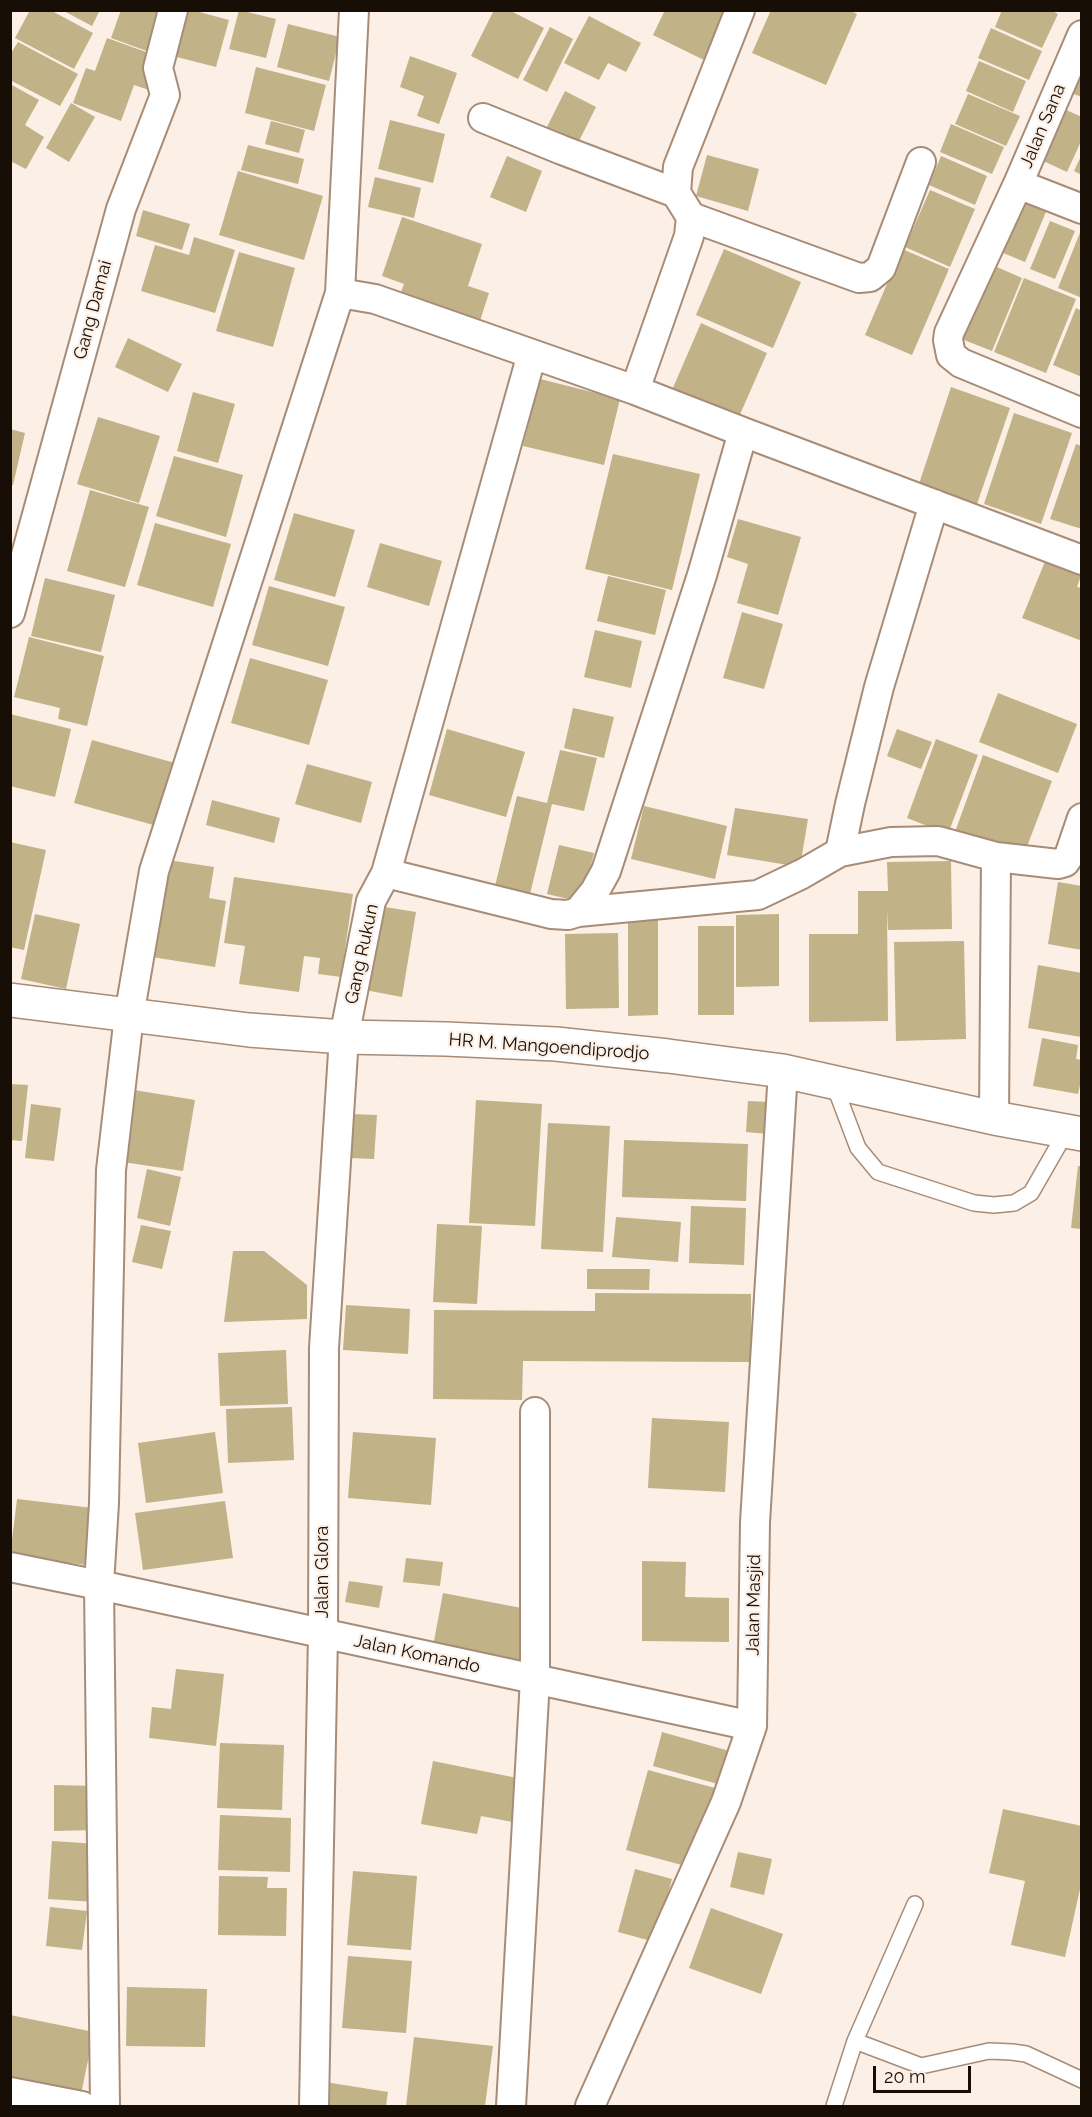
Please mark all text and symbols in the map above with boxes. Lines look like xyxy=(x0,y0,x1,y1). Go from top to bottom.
street label: Jalan Sana xyxy=(1016,81,1070,171)
street label: Gang Damai xyxy=(69,258,117,362)
street label: Gang Rukun xyxy=(341,902,383,1006)
street label: HR M. Mangoendiprodjo xyxy=(448,1029,650,1065)
street label: Jalan Glora xyxy=(312,1526,334,1618)
street label: Jalan Masjid xyxy=(742,1554,766,1656)
street label: Jalan Komando xyxy=(352,1630,482,1678)
scale bar xyxy=(876,2054,974,2092)
text: 20 m xyxy=(884,2066,926,2087)

